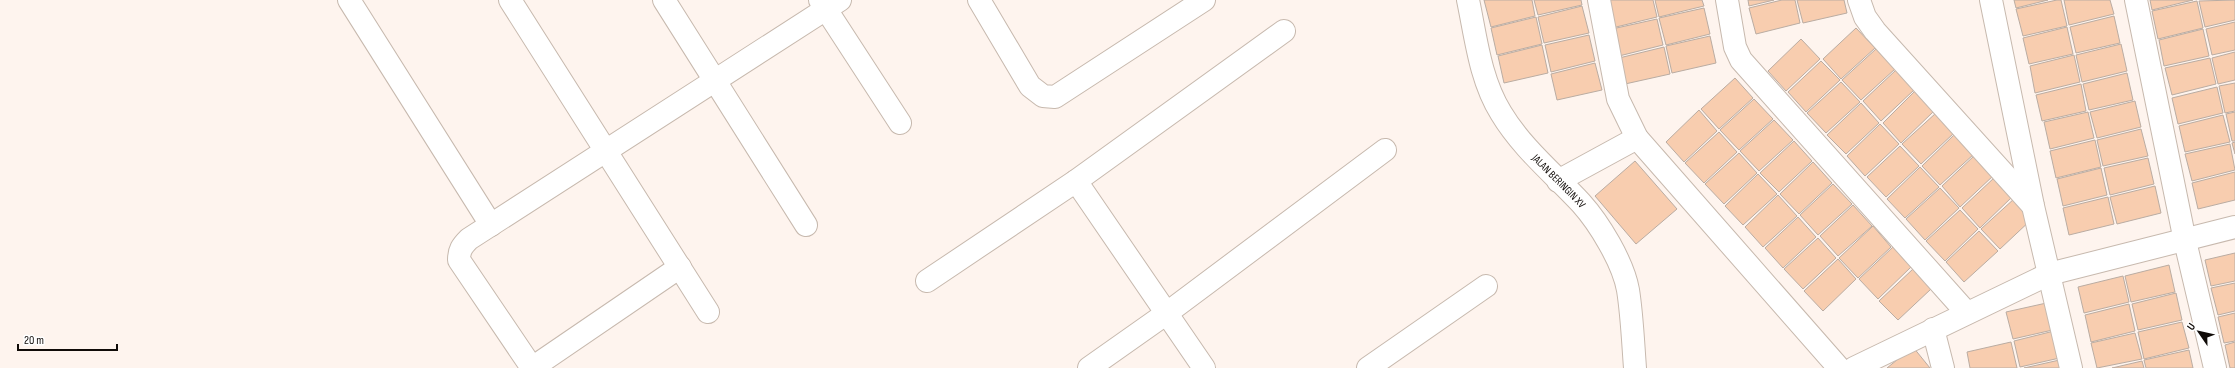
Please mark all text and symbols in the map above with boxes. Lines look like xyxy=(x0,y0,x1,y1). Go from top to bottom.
street label: JALAN BERINGIN XV xyxy=(1529,151,1588,211)
north arrow xyxy=(2179,312,2219,352)
text: U xyxy=(2184,320,2198,333)
scale bar xyxy=(18,326,117,352)
text: 20 m xyxy=(24,333,44,348)

